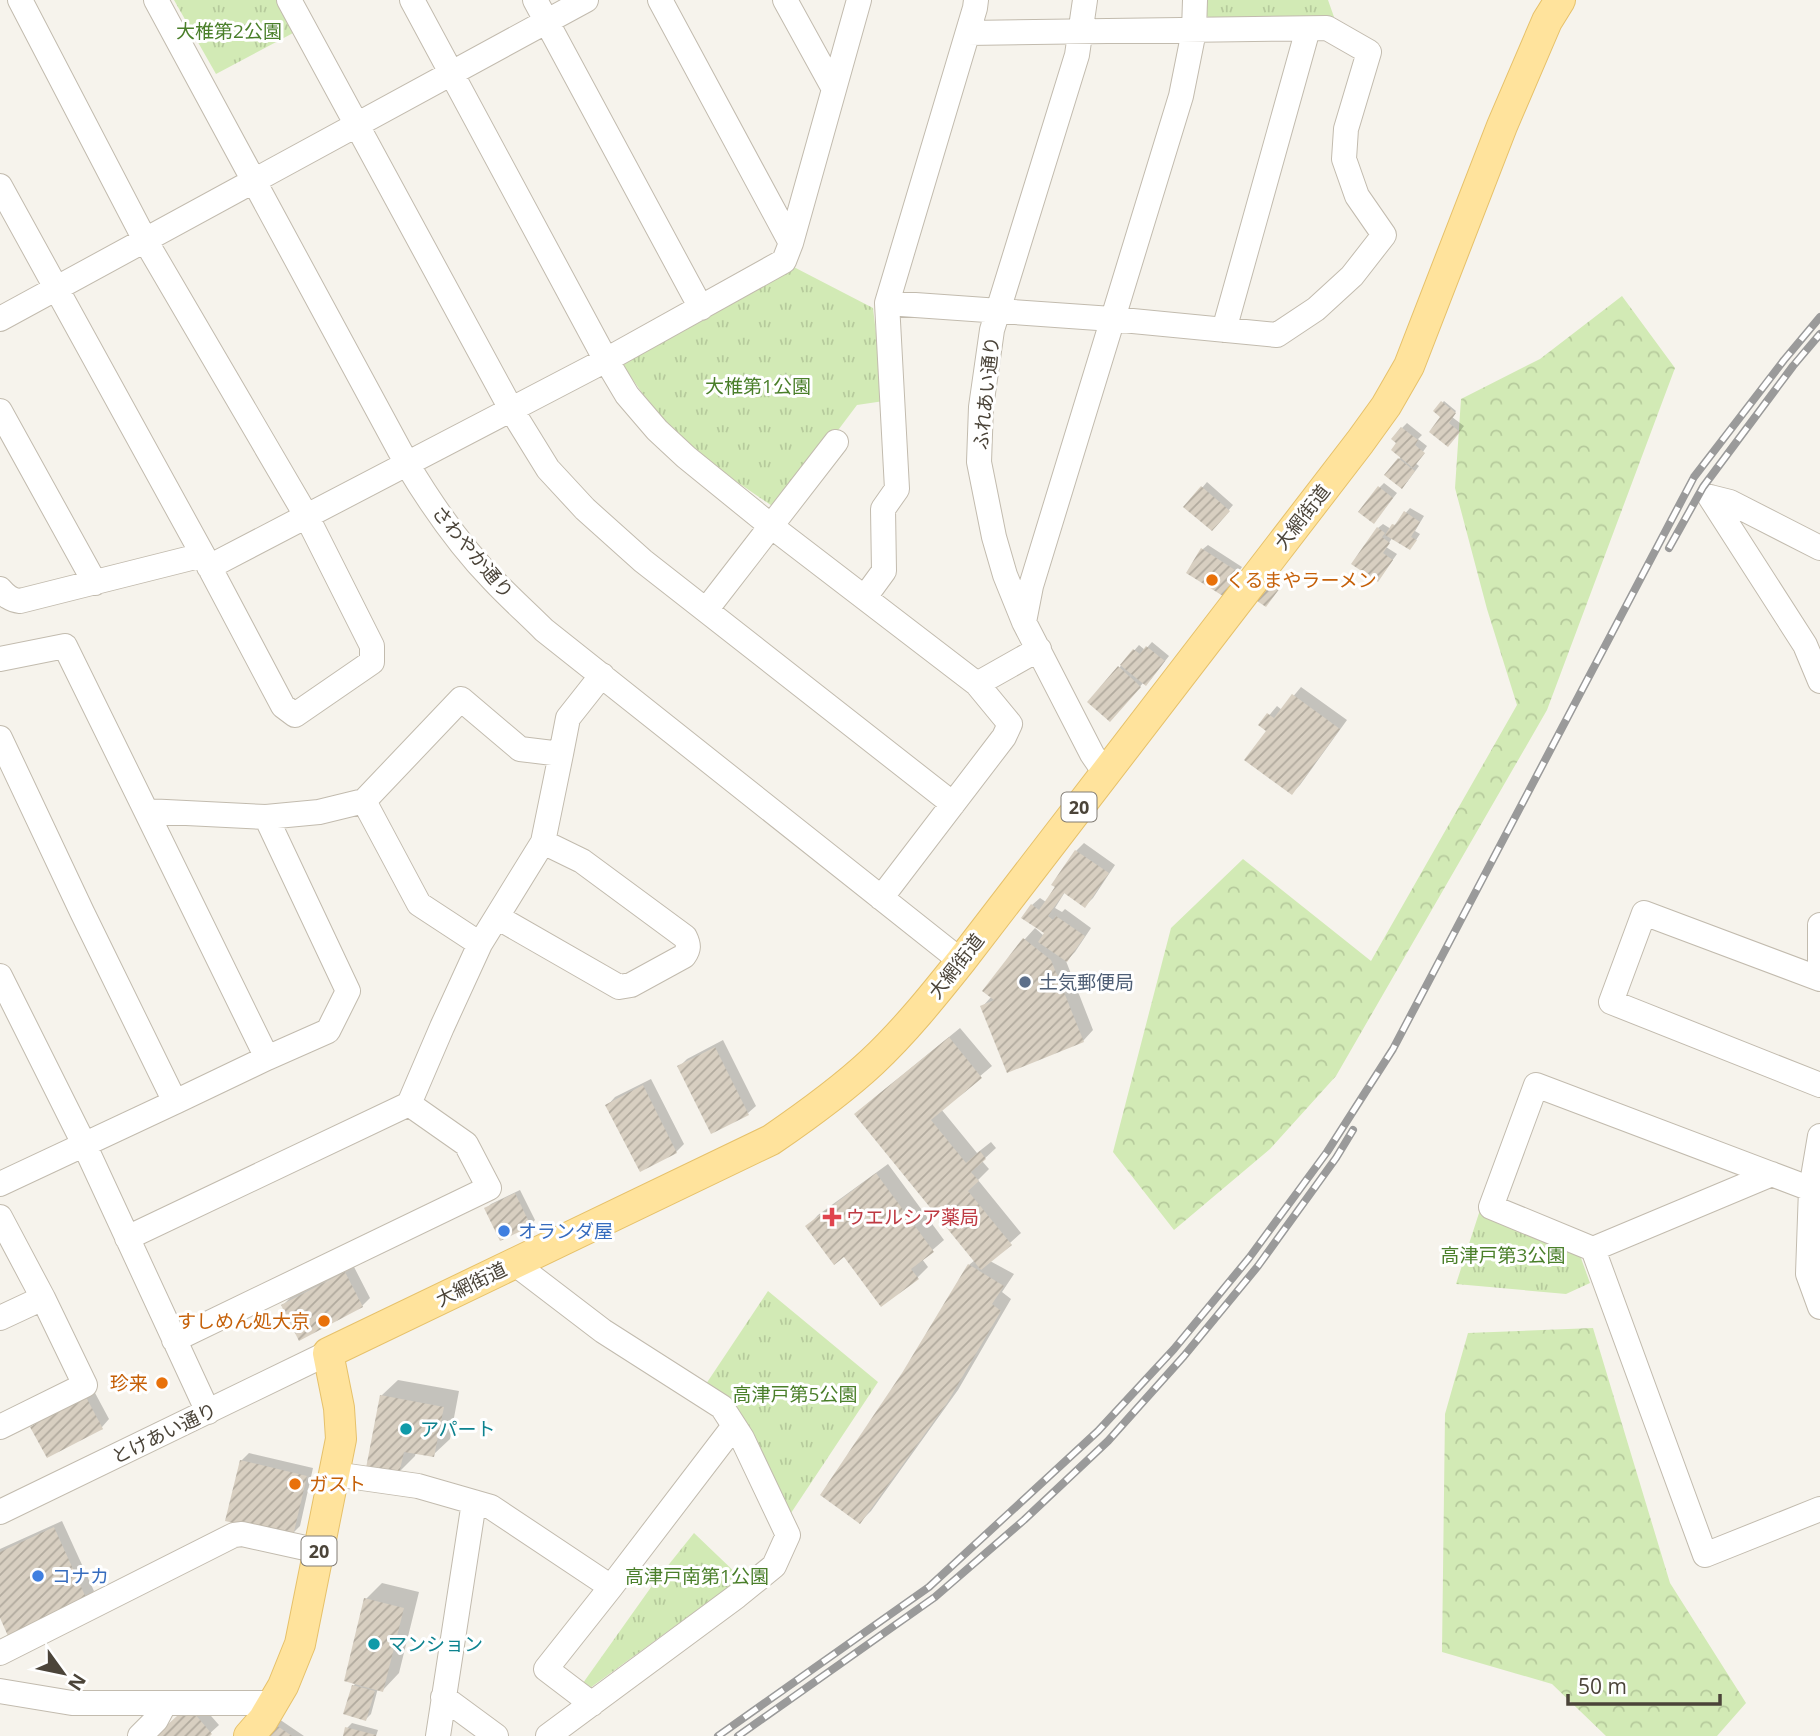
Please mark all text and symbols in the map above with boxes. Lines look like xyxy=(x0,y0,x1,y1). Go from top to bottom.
park label: 大椎第2公園 xyxy=(176,18,282,44)
street label: ふれあい通り xyxy=(967,335,1005,451)
park label: 大椎第1公園 xyxy=(705,373,811,399)
street label: 大網街道 xyxy=(1268,479,1336,555)
street label: さわやか通り xyxy=(426,500,520,604)
place label: くるまやラーメン xyxy=(1226,567,1377,593)
marker: くるまやラーメン xyxy=(1204,572,1220,588)
road number: 20 xyxy=(1062,792,1096,822)
street label: 大網街道 xyxy=(922,928,990,1004)
place label: 土気郵便局 xyxy=(1039,969,1134,995)
marker: 土気郵便局 xyxy=(1017,974,1033,990)
place label: ウエルシア薬局 xyxy=(846,1204,979,1230)
marker: ウエルシア薬局 xyxy=(824,1209,840,1225)
place label: オランダ屋 xyxy=(518,1218,613,1244)
marker: オランダ屋 xyxy=(496,1223,512,1239)
park label: 高津戸第3公園 xyxy=(1441,1242,1565,1268)
street label: 大網街道 xyxy=(431,1256,511,1312)
place label: すしめん処大京 xyxy=(177,1308,310,1334)
marker: すしめん処大京 xyxy=(316,1313,332,1329)
place label: 珍来 xyxy=(110,1370,148,1396)
marker: 珍来 xyxy=(154,1375,170,1391)
park label: 高津戸第5公園 xyxy=(733,1381,857,1407)
street label: とけあい通り xyxy=(107,1396,221,1470)
place label: アパート xyxy=(420,1416,496,1442)
marker: アパート xyxy=(398,1421,414,1437)
place label: ガスト xyxy=(309,1471,366,1497)
marker: ガスト xyxy=(287,1476,303,1492)
road number: 20 xyxy=(302,1536,336,1566)
place label: コナカ xyxy=(52,1563,109,1589)
park label: 高津戸南第1公園 xyxy=(625,1563,769,1589)
marker: コナカ xyxy=(30,1568,46,1584)
place label: マンション xyxy=(388,1631,483,1657)
marker: マンション xyxy=(366,1636,382,1652)
north arrow xyxy=(28,1638,98,1708)
scale bar xyxy=(1568,1662,1720,1706)
text: N xyxy=(62,1669,92,1696)
text: 50 m xyxy=(1578,1672,1627,1700)

